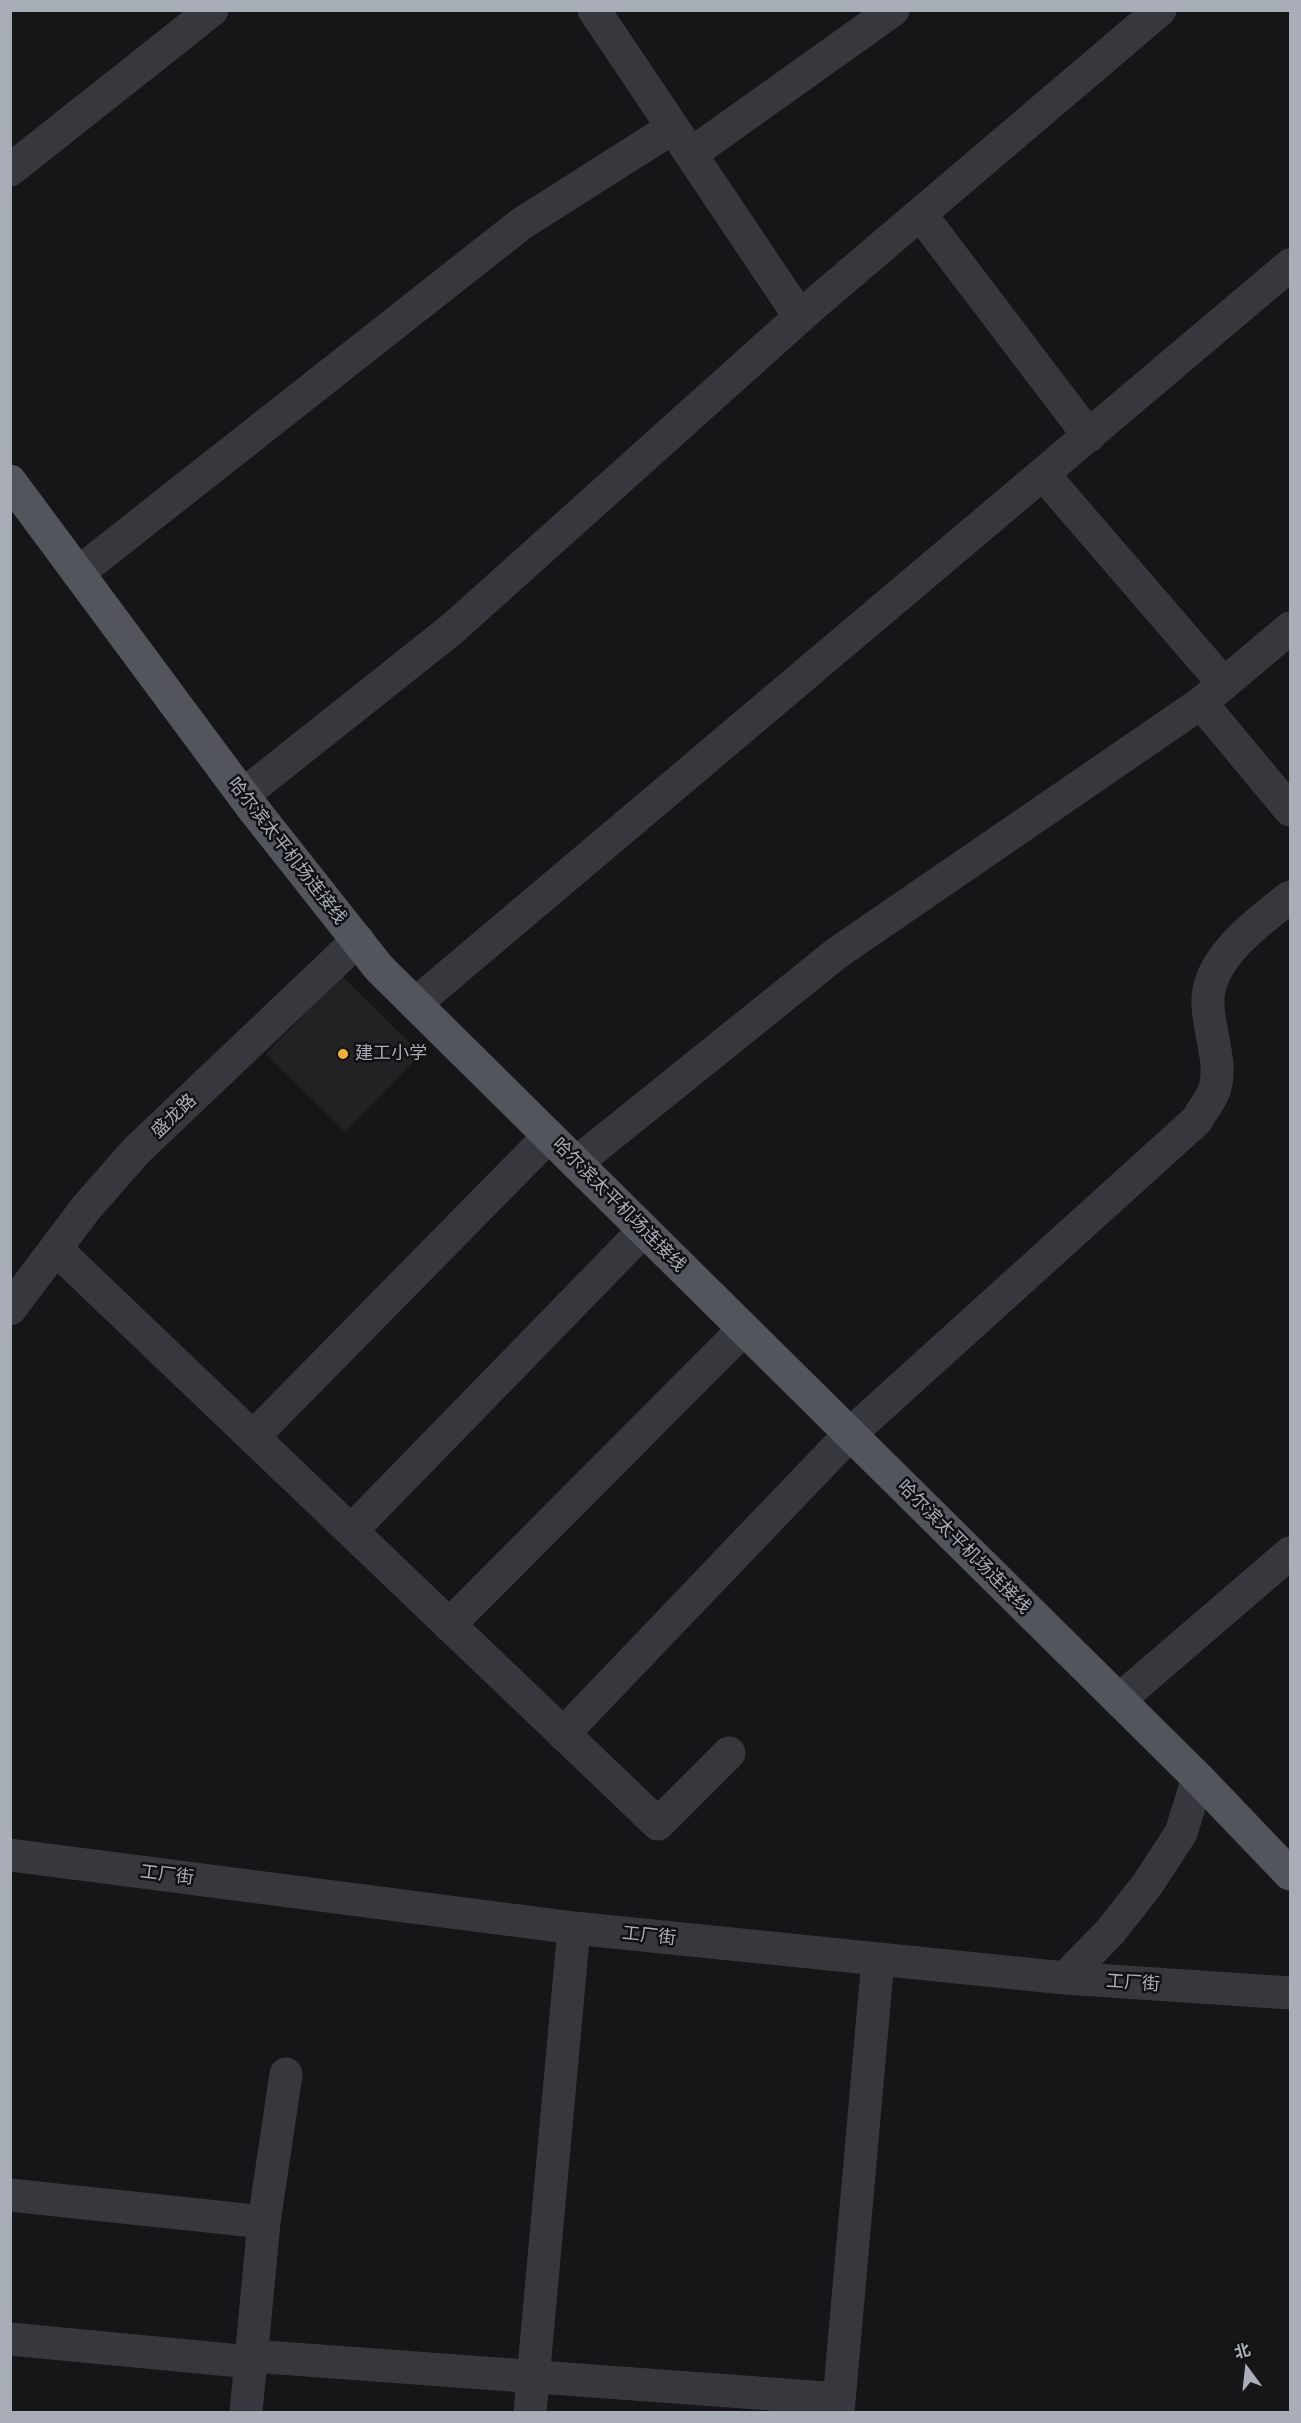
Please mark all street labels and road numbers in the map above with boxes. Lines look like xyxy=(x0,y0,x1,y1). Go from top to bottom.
street label: 哈尔滨太平机场连接线 xyxy=(223,773,351,929)
street label: 盛龙路 xyxy=(147,1089,201,1143)
street label: 哈尔滨太平机场连接线 xyxy=(548,1134,690,1276)
street label: 哈尔滨太平机场连接线 xyxy=(893,1476,1035,1618)
street label: 工厂街 xyxy=(139,1861,195,1889)
street label: 工厂街 xyxy=(621,1922,677,1950)
street label: 工厂街 xyxy=(1105,1970,1161,1996)

